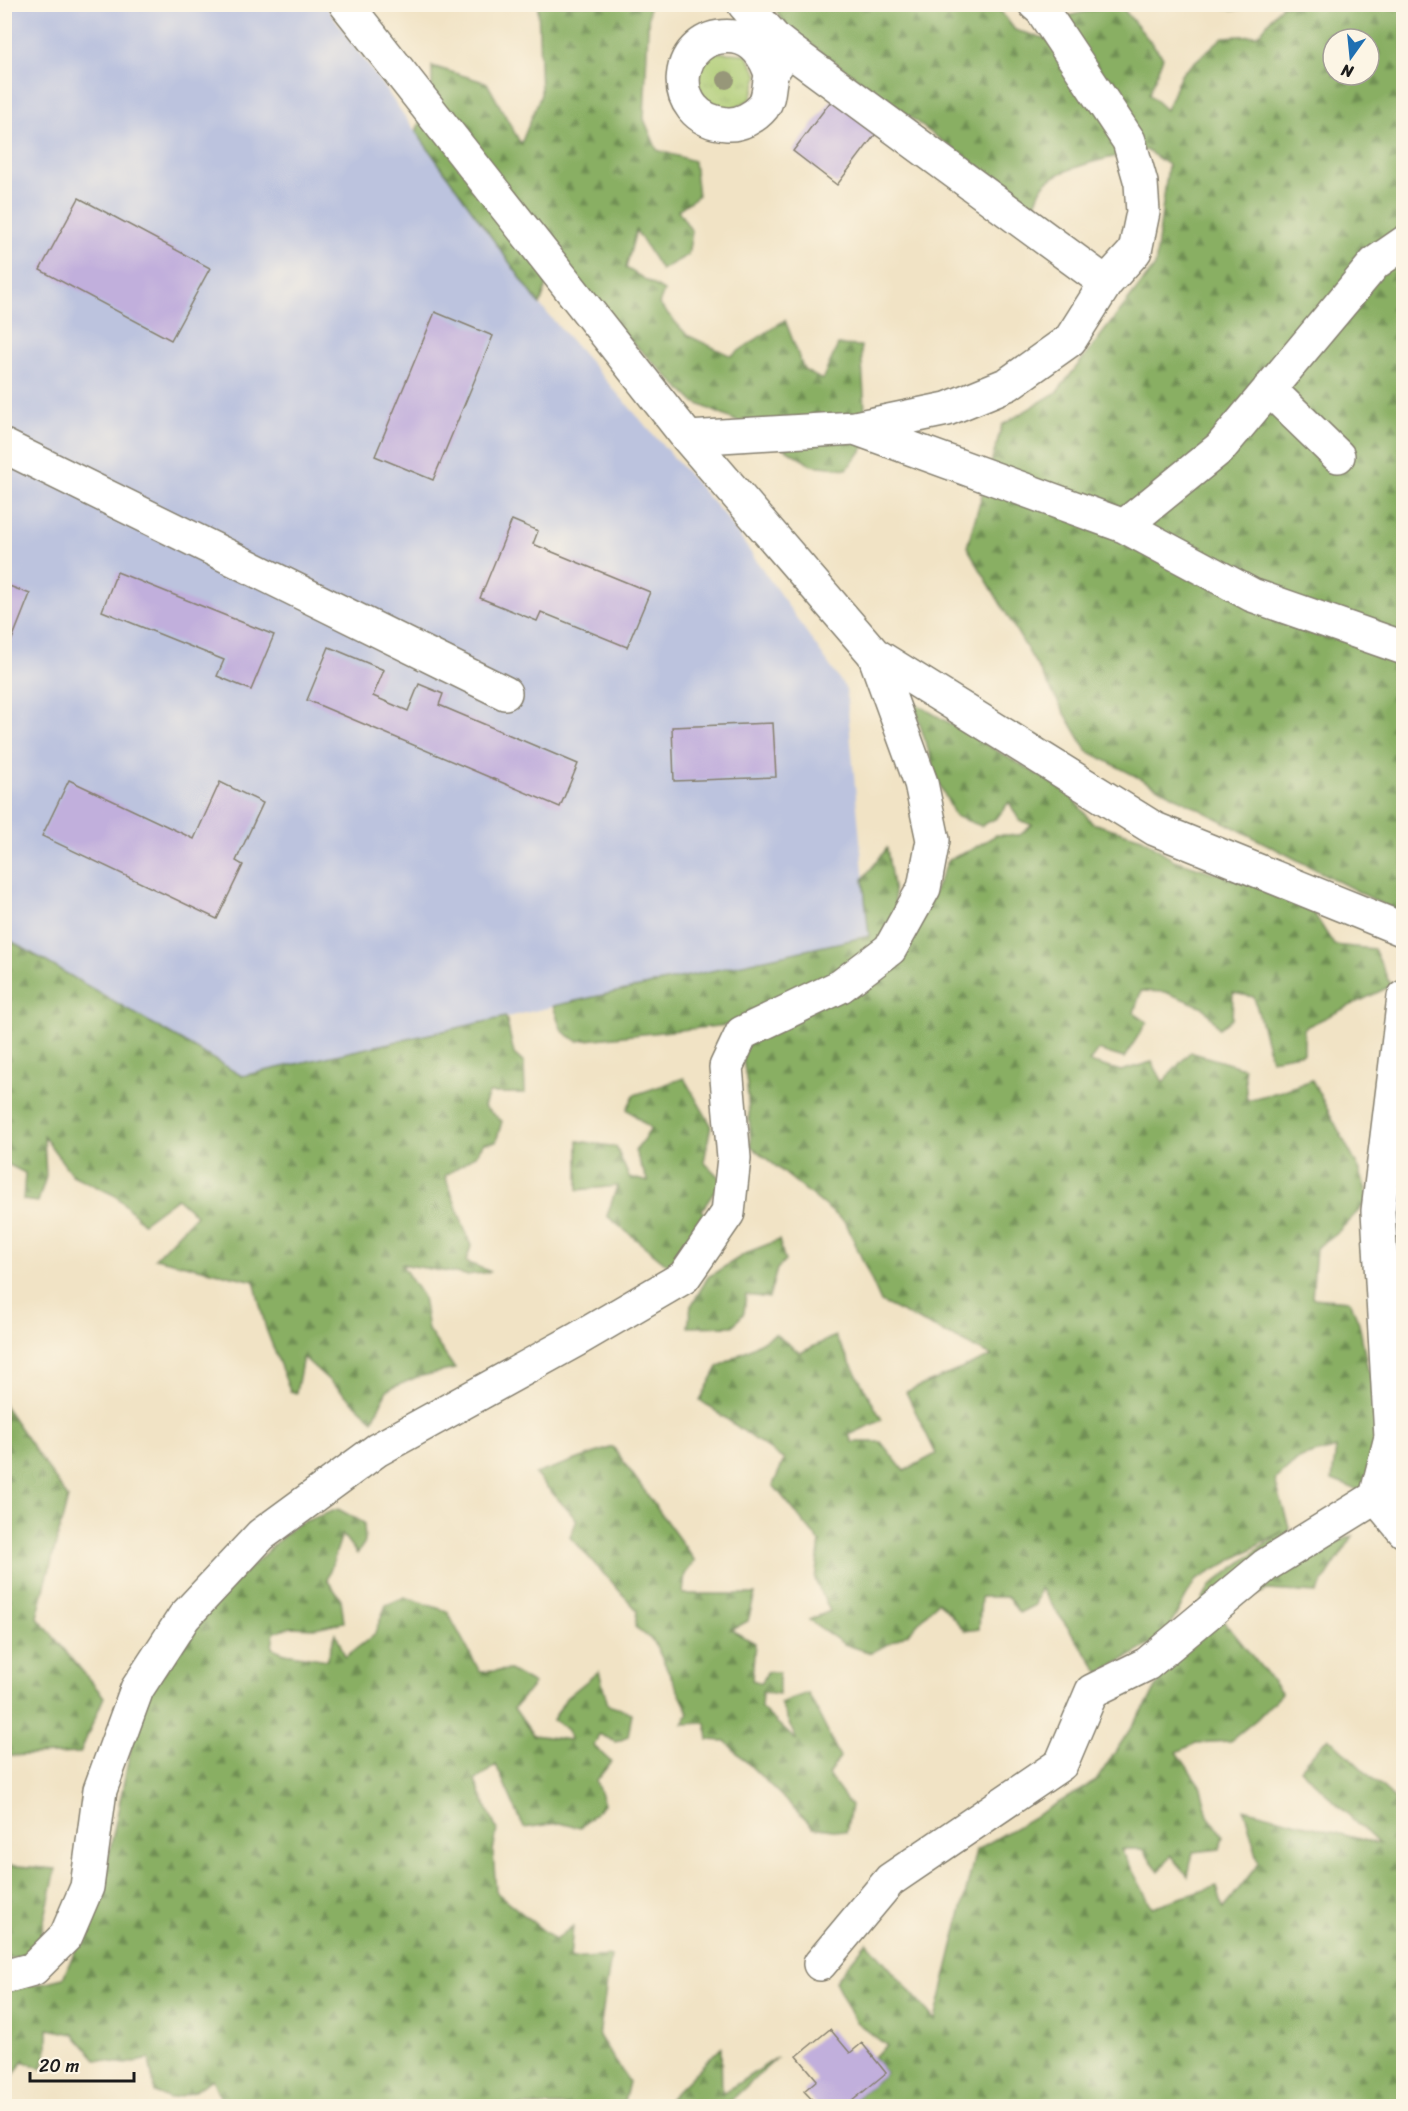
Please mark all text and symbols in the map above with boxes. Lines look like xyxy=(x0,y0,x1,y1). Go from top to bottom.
north arrow xyxy=(1321,27,1381,87)
text: N xyxy=(1337,55,1357,87)
scale bar xyxy=(30,2045,134,2083)
text: 20 m xyxy=(39,2050,79,2082)

